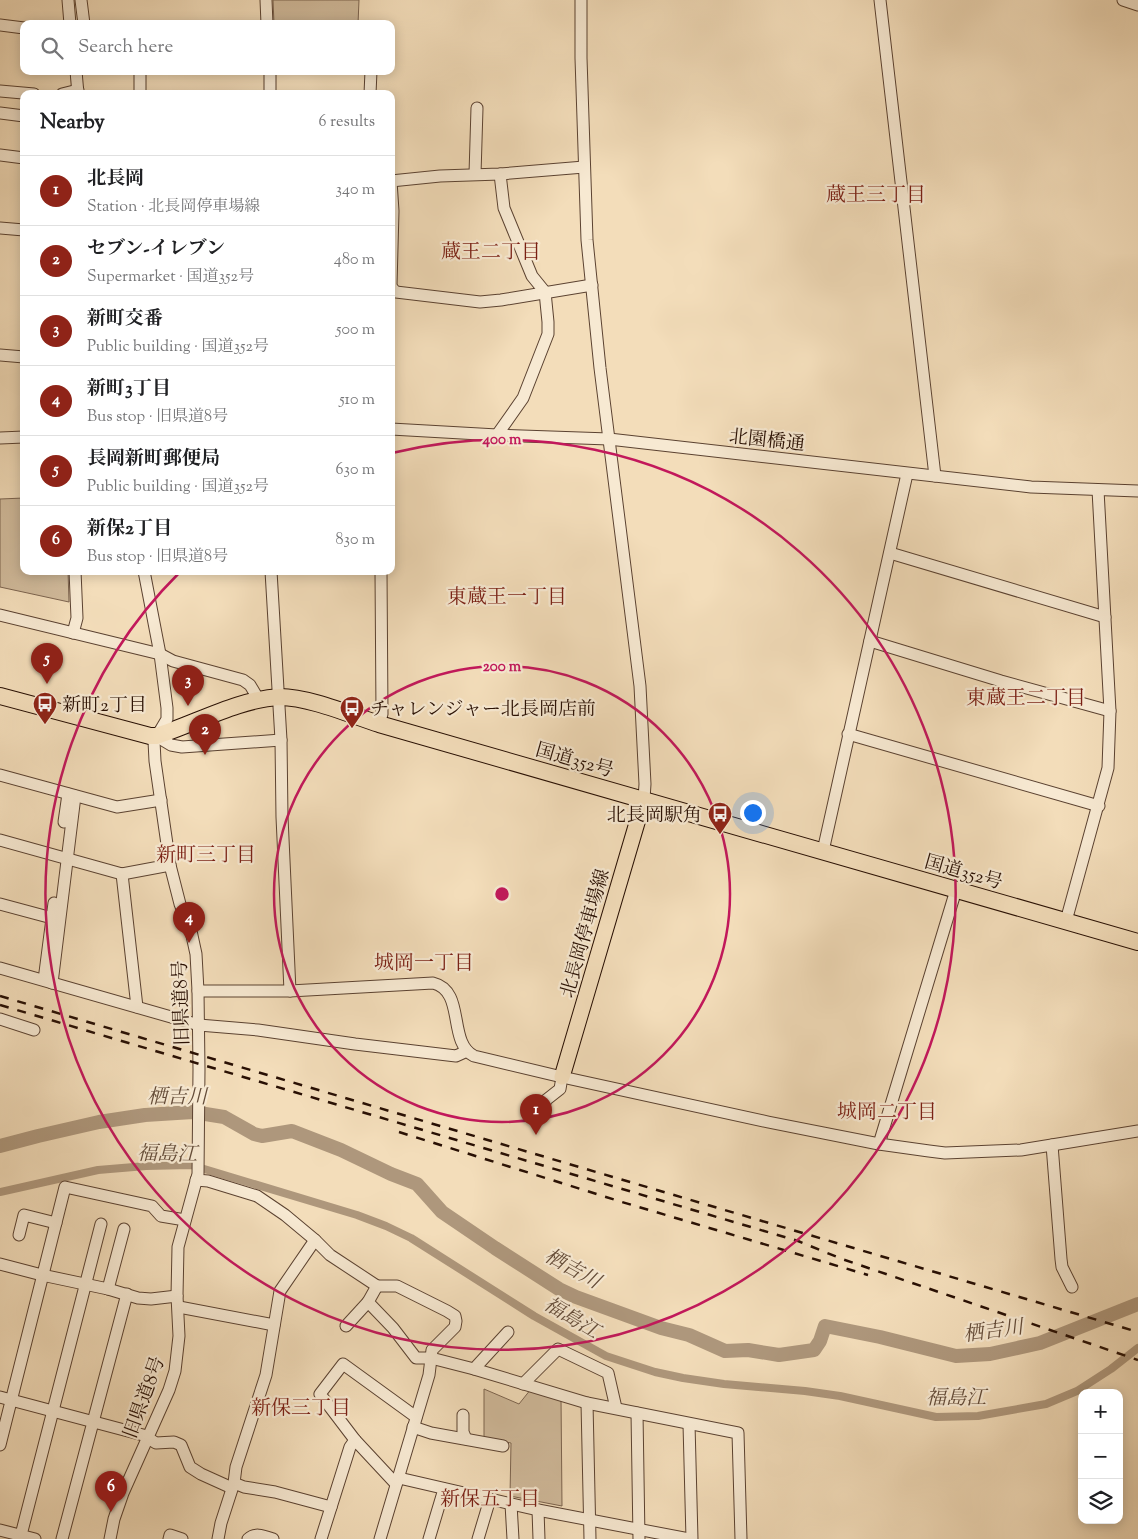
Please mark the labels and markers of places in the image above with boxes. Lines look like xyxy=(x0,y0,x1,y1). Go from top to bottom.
pin: 5 xyxy=(31,643,63,684)
pin: 3 xyxy=(172,665,204,706)
bus stop icon: 新町2丁目 xyxy=(32,691,58,725)
place label: 新町2丁目 xyxy=(62,693,147,720)
bus stop icon: チャレンジャー北長岡店前 xyxy=(339,695,365,729)
place label: チャレンジャー北長岡店前 xyxy=(370,697,596,724)
pin: 2 xyxy=(189,714,221,755)
bus stop icon: 北長岡駅角 xyxy=(707,801,733,835)
place label: 北長岡駅角 xyxy=(607,803,702,830)
centre of rings xyxy=(493,885,511,903)
pin: 4 xyxy=(173,902,205,943)
pin: 1 xyxy=(520,1094,552,1135)
pin: 6 xyxy=(95,1471,127,1512)

